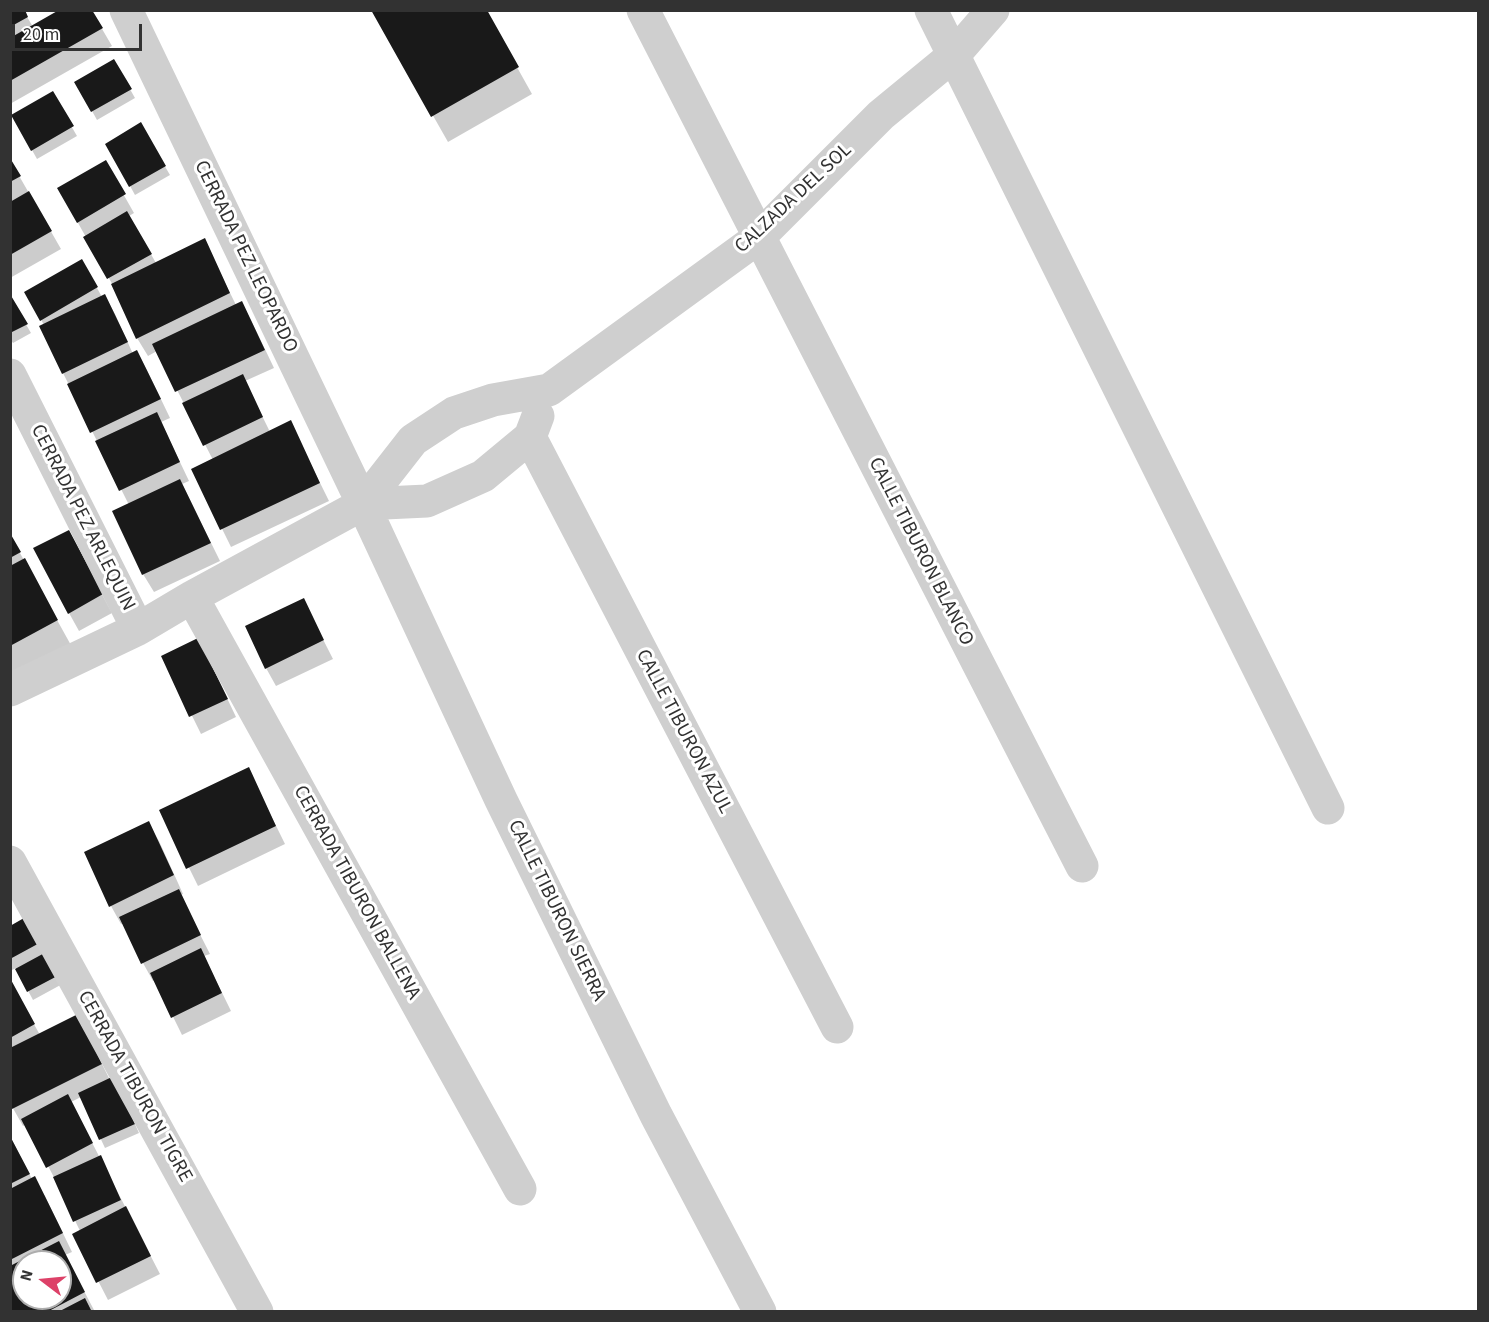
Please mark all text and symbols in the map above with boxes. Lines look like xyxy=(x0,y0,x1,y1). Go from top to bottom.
scale bar xyxy=(15,12,146,50)
text: 20 m xyxy=(23,22,59,47)
street label: CALZADA DEL SOL xyxy=(731,139,857,259)
street label: CERRADA PEZ LEOPARDO xyxy=(188,157,302,357)
street label: CERRADA PEZ ARLEQUIN xyxy=(25,421,139,615)
street label: CALLE TIBURON BLANCO xyxy=(862,454,978,650)
street label: CALLE TIBURON AZUL xyxy=(630,646,736,818)
street label: CERRADA TIBURON BALLENA xyxy=(287,782,425,1004)
street label: CALLE TIBURON SIERRA xyxy=(502,817,610,1005)
street label: CERRADA TIBURON TIGRE xyxy=(71,987,197,1187)
north arrow xyxy=(12,1250,72,1310)
text: N xyxy=(15,1267,39,1284)

